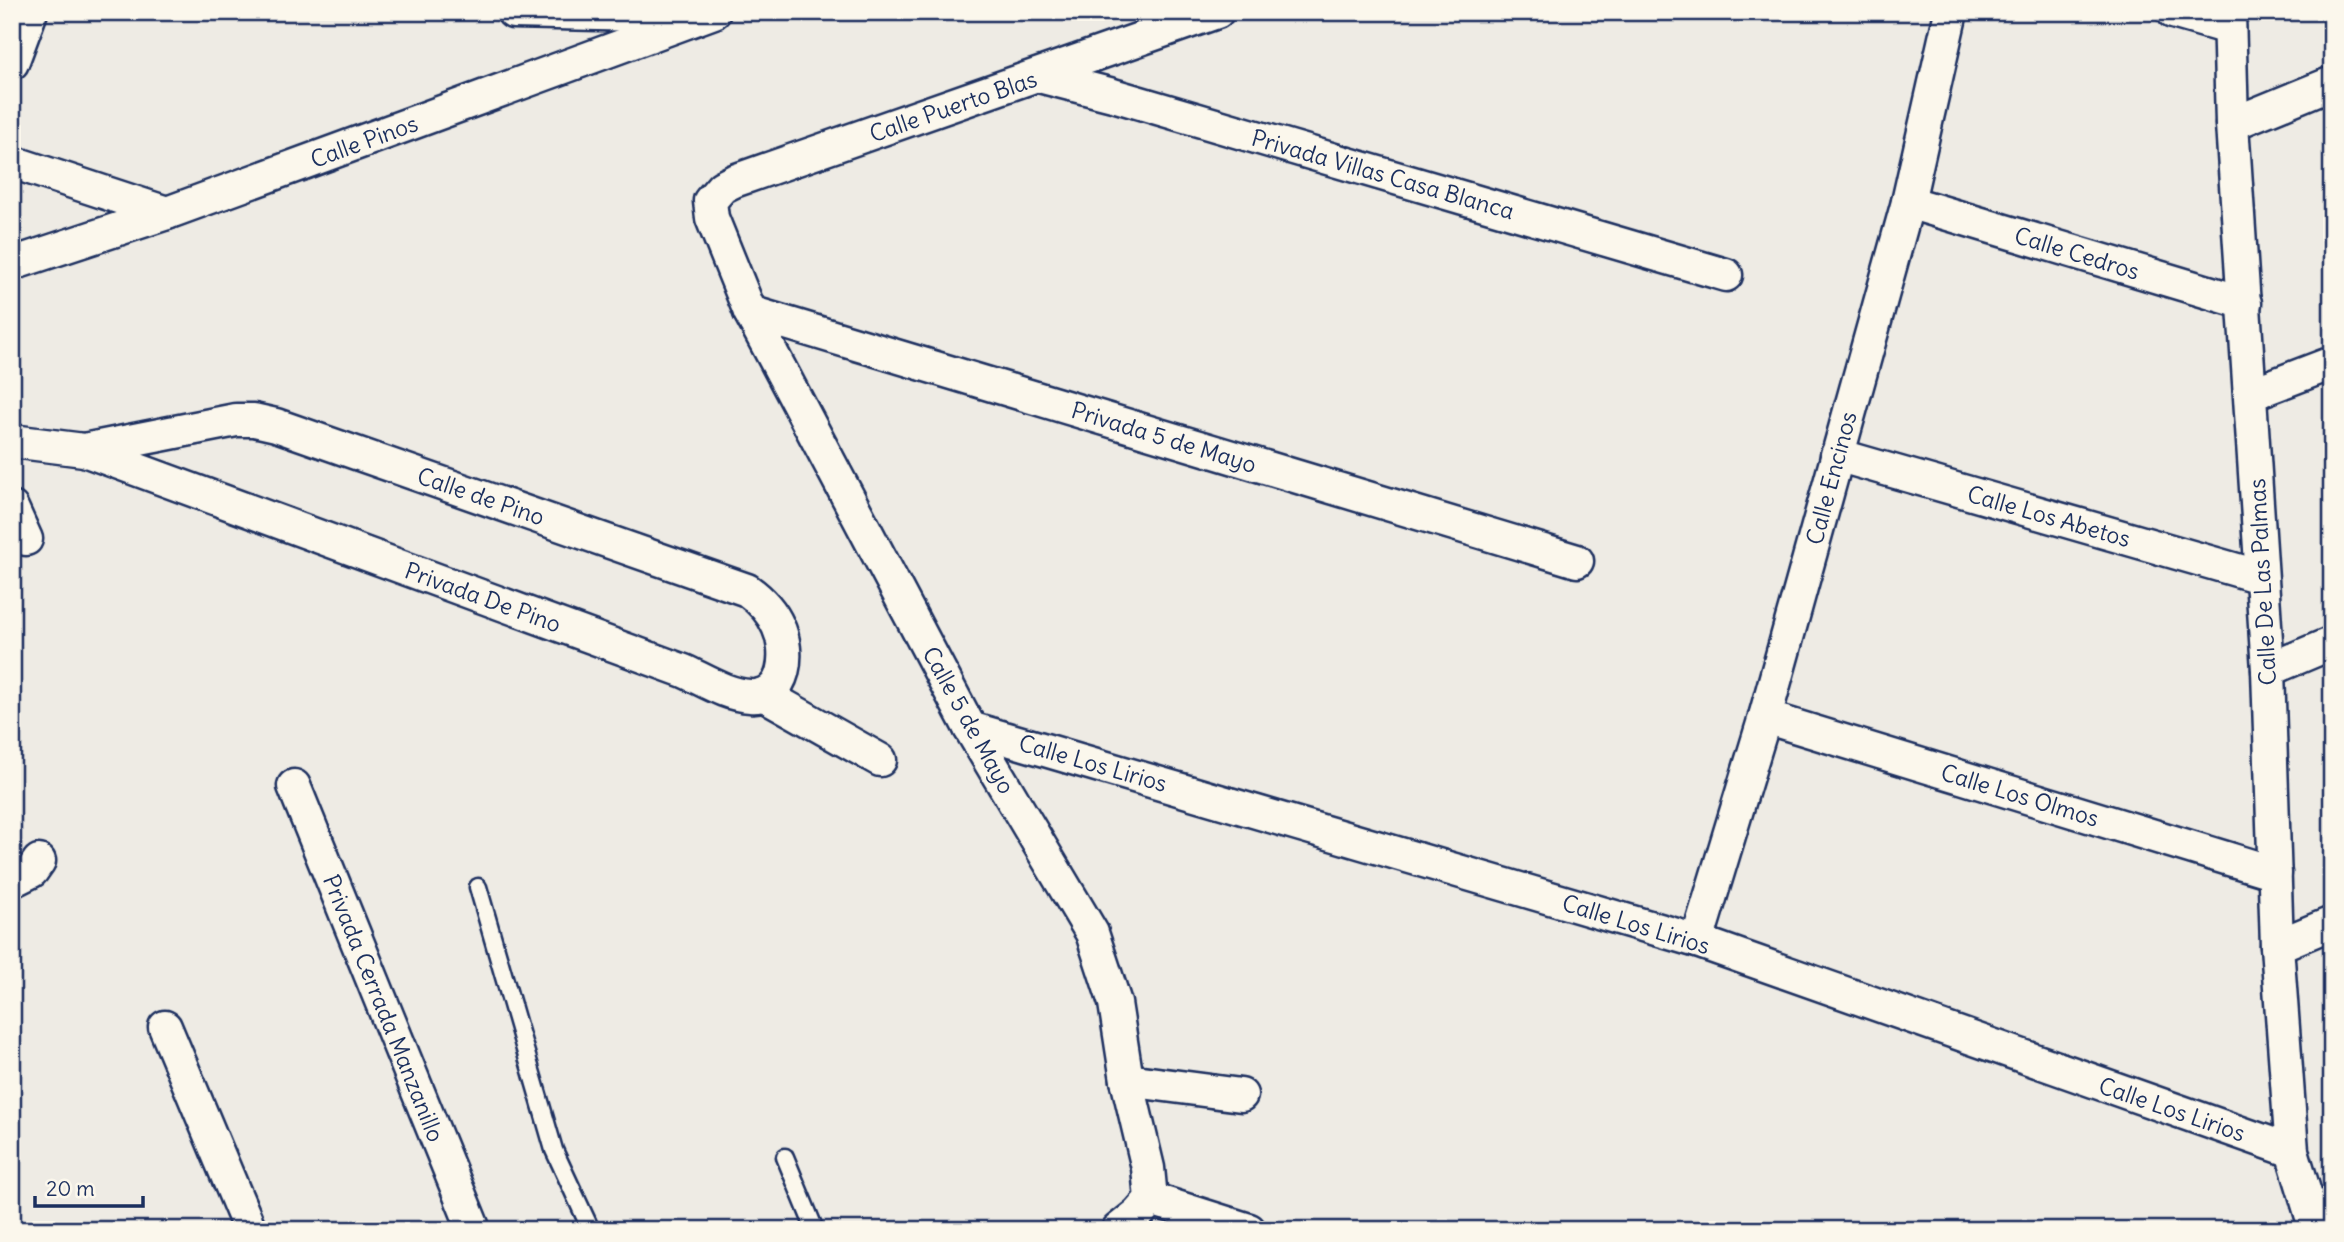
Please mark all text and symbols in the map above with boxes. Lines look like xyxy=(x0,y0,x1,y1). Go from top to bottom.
street label: Calle Puerto Blas xyxy=(865,64,1041,148)
street label: Calle Pinos xyxy=(306,108,422,174)
street label: Privada Villas Casa Blanca xyxy=(1248,123,1518,225)
street label: Calle Cedros xyxy=(2011,220,2143,286)
street label: Privada 5 de Mayo xyxy=(1068,395,1260,479)
street label: Calle Encinos xyxy=(1799,408,1863,548)
street label: Calle de Pino xyxy=(414,461,548,531)
street label: Calle De Las Palmas xyxy=(2242,478,2282,686)
street label: Calle Los Abetos xyxy=(1964,479,2134,553)
street label: Privada De Pino xyxy=(401,555,565,639)
street label: Calle 5 de Mayo xyxy=(917,641,1021,799)
street label: Calle Los Lirios xyxy=(1015,728,1171,798)
street label: Calle Los Olmos xyxy=(1937,757,2103,833)
street label: Privada Cerrada Manzanillo xyxy=(317,870,451,1146)
street label: Calle Los Lirios xyxy=(1559,888,1713,960)
street label: Calle Los Lirios xyxy=(2095,1070,2249,1148)
scale bar xyxy=(35,1165,144,1209)
text: 20 m xyxy=(46,1175,95,1202)

